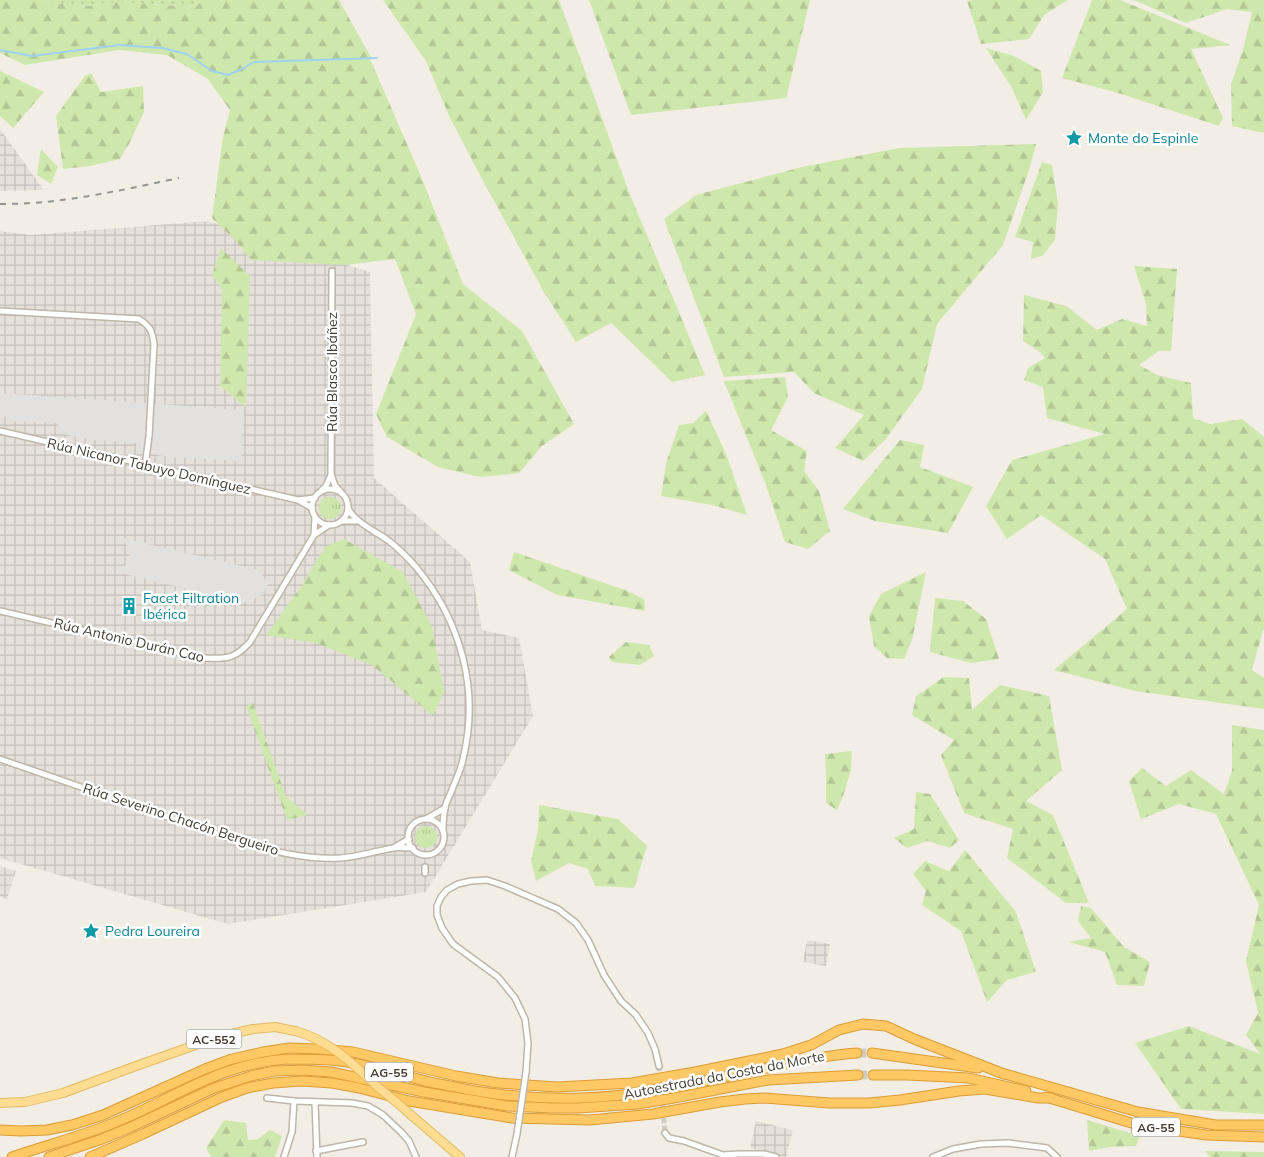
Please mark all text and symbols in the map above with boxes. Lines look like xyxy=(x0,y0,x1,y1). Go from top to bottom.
place icon: Monte do Espinle xyxy=(1064,128,1084,148)
place label: Monte do Espinle xyxy=(1088,129,1198,147)
street label: Rúa Blasco Ibáñez xyxy=(323,312,341,432)
street label: Rúa Nicanor Tabuyo Domínguez xyxy=(45,434,253,498)
place label: Facet Filtration Ibérica xyxy=(143,589,239,623)
building icon: Facet Filtration Ibérica xyxy=(119,596,139,616)
street label: Rúa Antonio Durán Cao xyxy=(52,614,206,666)
street label: Rúa Severino Chacón Bergueiro xyxy=(81,779,281,859)
place icon: Pedra Loureira xyxy=(81,921,101,941)
place label: Pedra Loureira xyxy=(105,922,200,940)
road number: AC-552 xyxy=(186,1030,242,1048)
street label: Autoestrada da Costa da Morte xyxy=(622,1047,826,1103)
road number: AG-55 xyxy=(365,1062,413,1082)
road number: AG-55 xyxy=(1132,1118,1180,1136)

